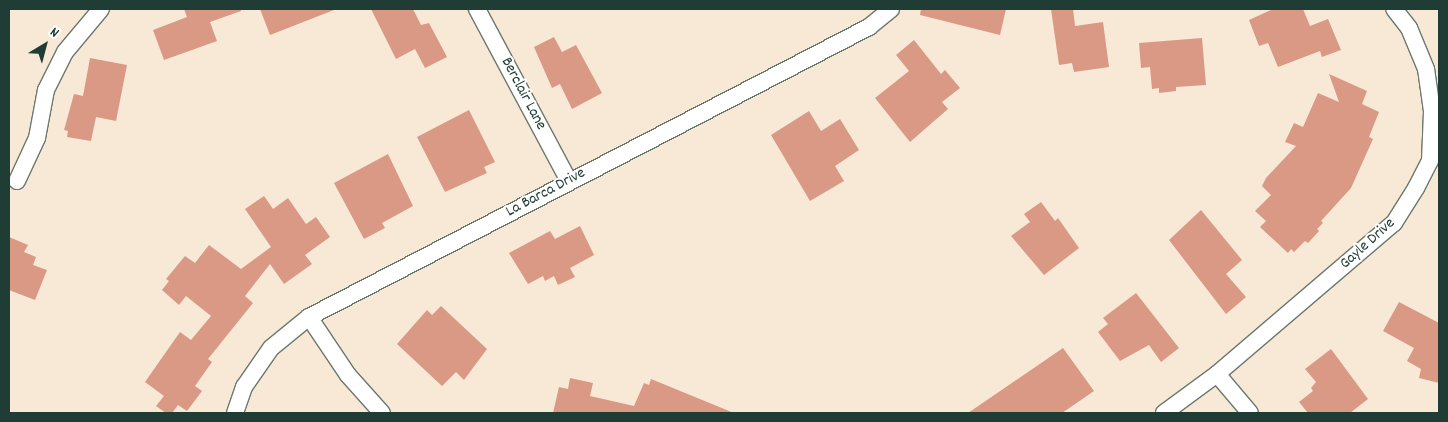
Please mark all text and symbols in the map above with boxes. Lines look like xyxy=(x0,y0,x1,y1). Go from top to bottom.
north arrow xyxy=(20,20,70,70)
text: N xyxy=(45,23,63,43)
street label: Berclair Lane xyxy=(496,54,550,134)
street label: La Barca Drive xyxy=(503,164,589,222)
street label: Gayle Drive xyxy=(1337,214,1399,274)

